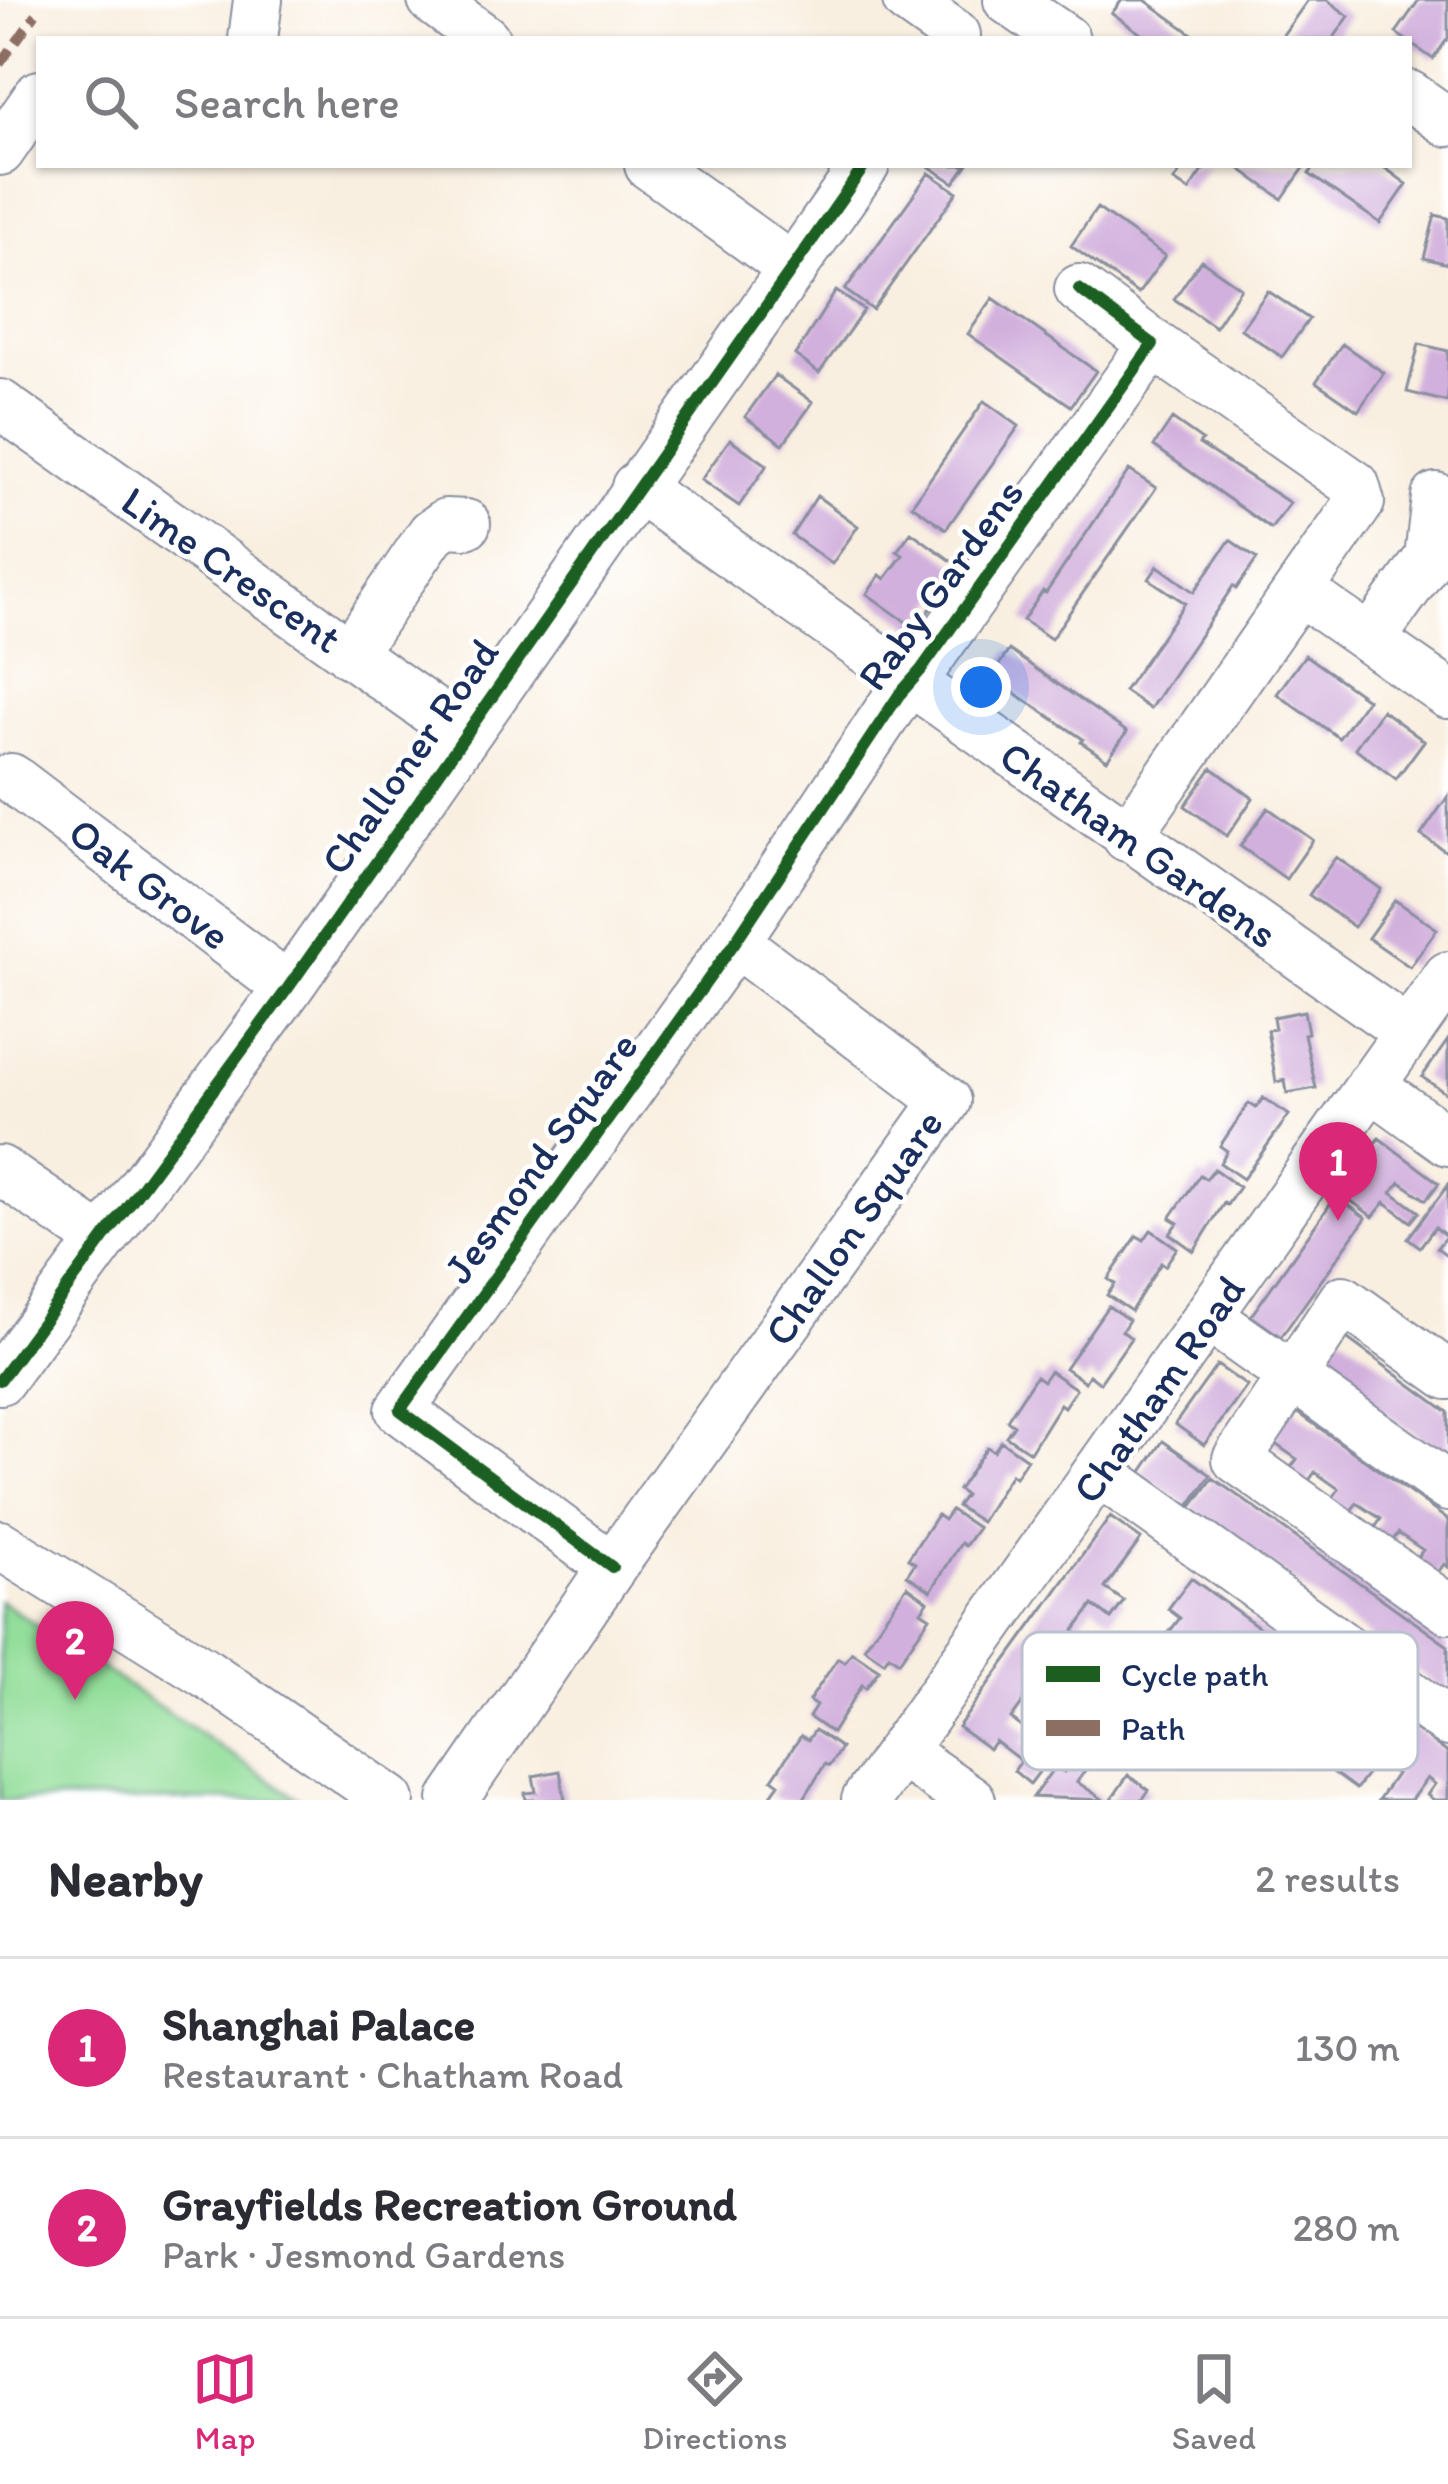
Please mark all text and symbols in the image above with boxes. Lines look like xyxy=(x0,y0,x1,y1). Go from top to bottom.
search box xyxy=(36,36,1412,168)
icon: search xyxy=(78,69,144,135)
text: Search here xyxy=(174,75,400,129)
street label: Raby Gardens xyxy=(847,468,1034,700)
street label: Lime Crescent xyxy=(112,475,351,664)
street label: Challoner Road xyxy=(309,629,510,884)
your location xyxy=(951,657,1011,717)
street label: Chatham Gardens xyxy=(990,730,1287,959)
street label: Oak Grove xyxy=(59,806,241,961)
street label: Jesmond Square xyxy=(432,1022,649,1293)
street label: Challon Square xyxy=(753,1099,954,1355)
pin: 1 xyxy=(1299,1122,1377,1221)
street label: Chatham Road xyxy=(1061,1266,1256,1513)
pin: 2 xyxy=(36,1601,114,1700)
legend xyxy=(1022,1632,1418,1770)
text: Cycle path xyxy=(1121,1655,1269,1694)
text: Path xyxy=(1121,1709,1185,1748)
text: Nearby xyxy=(48,1848,203,1909)
text: 2 results xyxy=(1255,1855,1400,1902)
text: Shanghai Palace xyxy=(162,1997,475,2051)
text: 1 xyxy=(78,2024,96,2071)
text: 130 m xyxy=(1295,2024,1400,2071)
text: Restaurant · Chatham Road xyxy=(162,2051,623,2098)
text: Grayfields Recreation Ground xyxy=(162,2177,737,2231)
text: 2 xyxy=(77,2204,97,2251)
text: 280 m xyxy=(1293,2204,1400,2251)
text: Park · Jesmond Gardens xyxy=(162,2231,565,2278)
tab: Map xyxy=(192,2346,258,2457)
tab: Directions xyxy=(642,2346,787,2457)
tab: Saved xyxy=(1172,2346,1256,2457)

